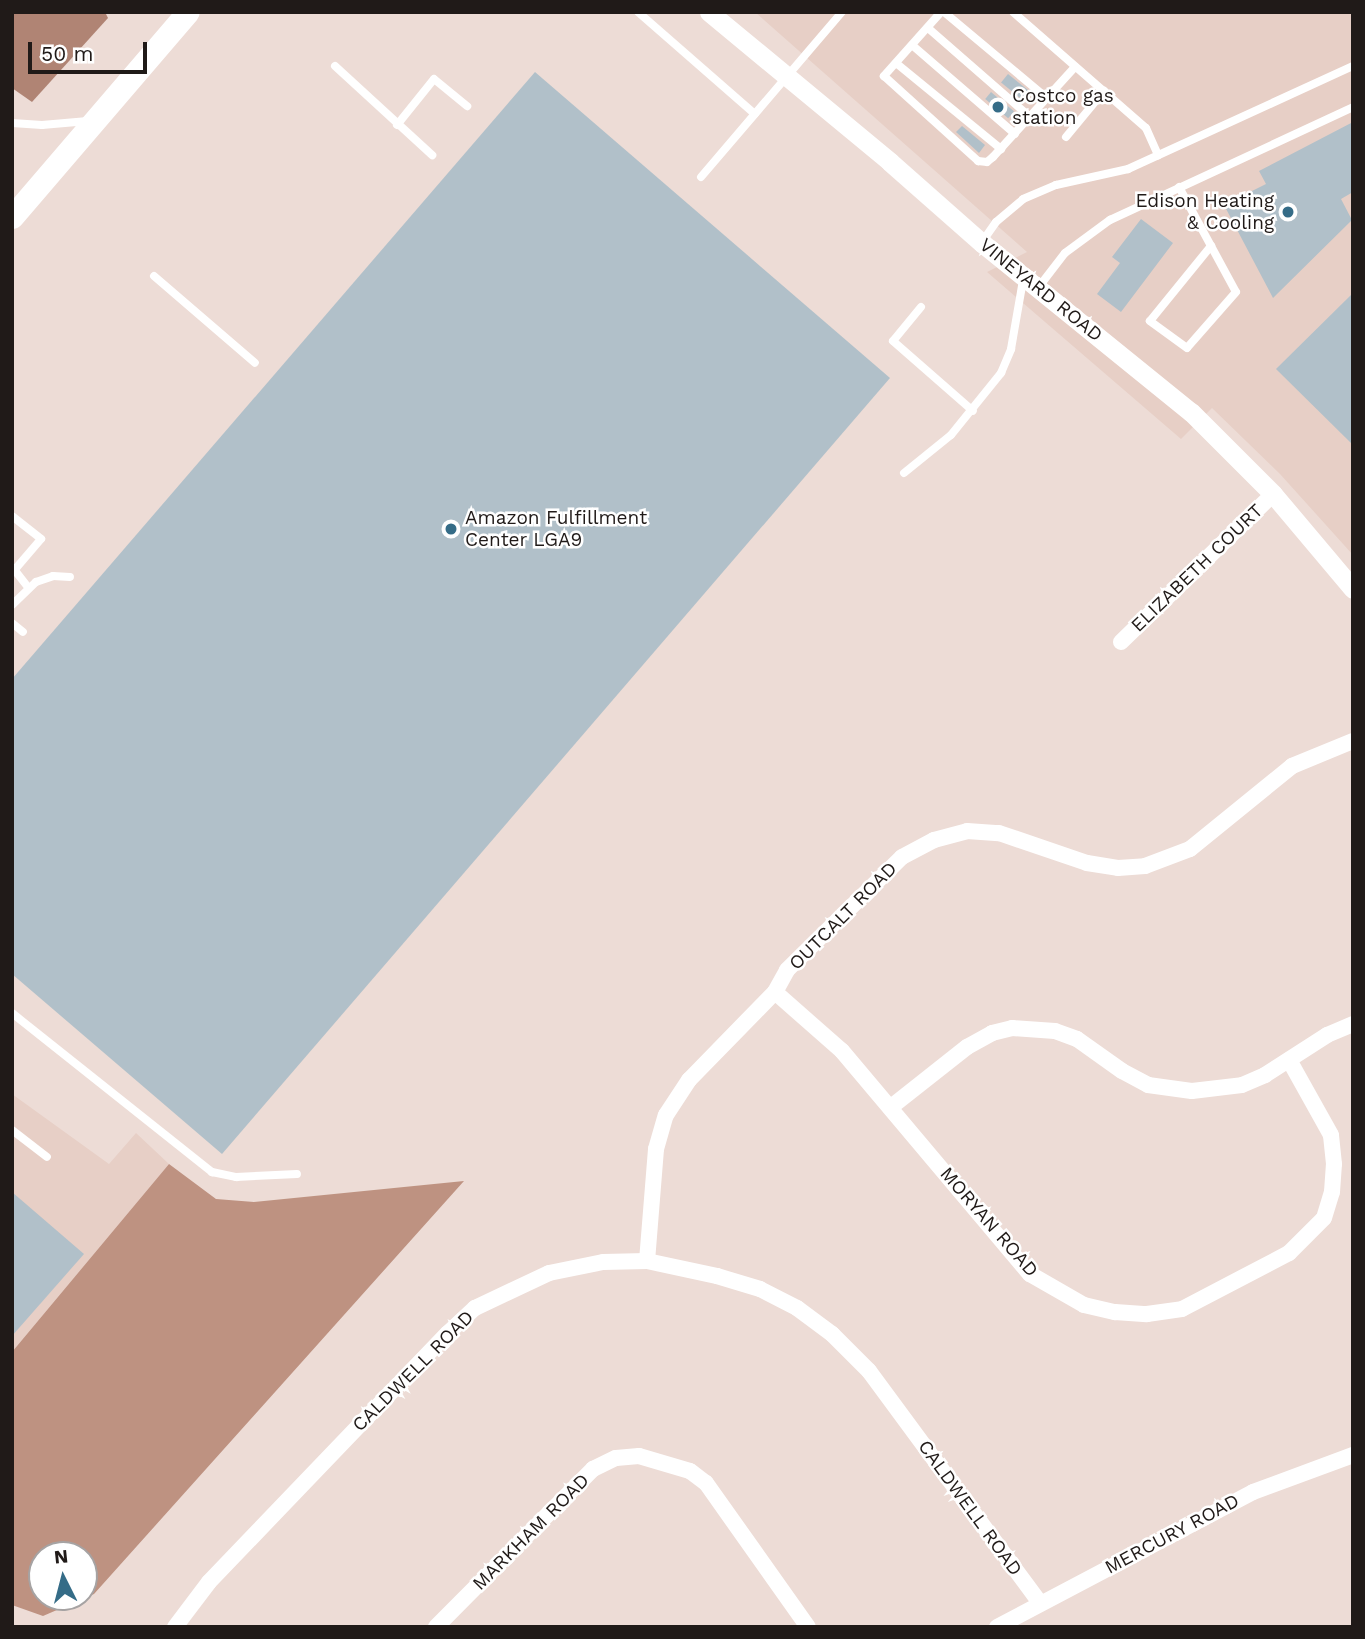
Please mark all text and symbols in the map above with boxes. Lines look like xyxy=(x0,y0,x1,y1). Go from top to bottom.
scale bar xyxy=(32,28,150,72)
text: 50 m xyxy=(41,41,93,66)
place label: Costco gas station xyxy=(1012,85,1114,129)
marker: Costco gas station xyxy=(990,99,1006,115)
place label: Edison Heating & Cooling xyxy=(1136,190,1274,234)
marker: Edison Heating & Cooling xyxy=(1280,204,1296,220)
street label: VINEYARD ROAD xyxy=(975,233,1107,347)
street label: ELIZABETH COURT xyxy=(1126,499,1268,637)
place label: Amazon Fulfillment Center LGA9 xyxy=(465,507,647,551)
marker: Amazon Fulfillment Center LGA9 xyxy=(443,521,459,537)
street label: OUTCALT ROAD xyxy=(784,857,902,975)
street label: MORYAN ROAD xyxy=(935,1163,1043,1281)
street label: CALDWELL ROAD xyxy=(347,1305,479,1437)
street label: CALDWELL ROAD xyxy=(913,1436,1027,1580)
street label: MARKHAM ROAD xyxy=(468,1469,594,1595)
street label: MERCURY ROAD xyxy=(1101,1489,1243,1579)
north arrow xyxy=(28,1541,98,1611)
text: N xyxy=(53,1544,69,1569)

